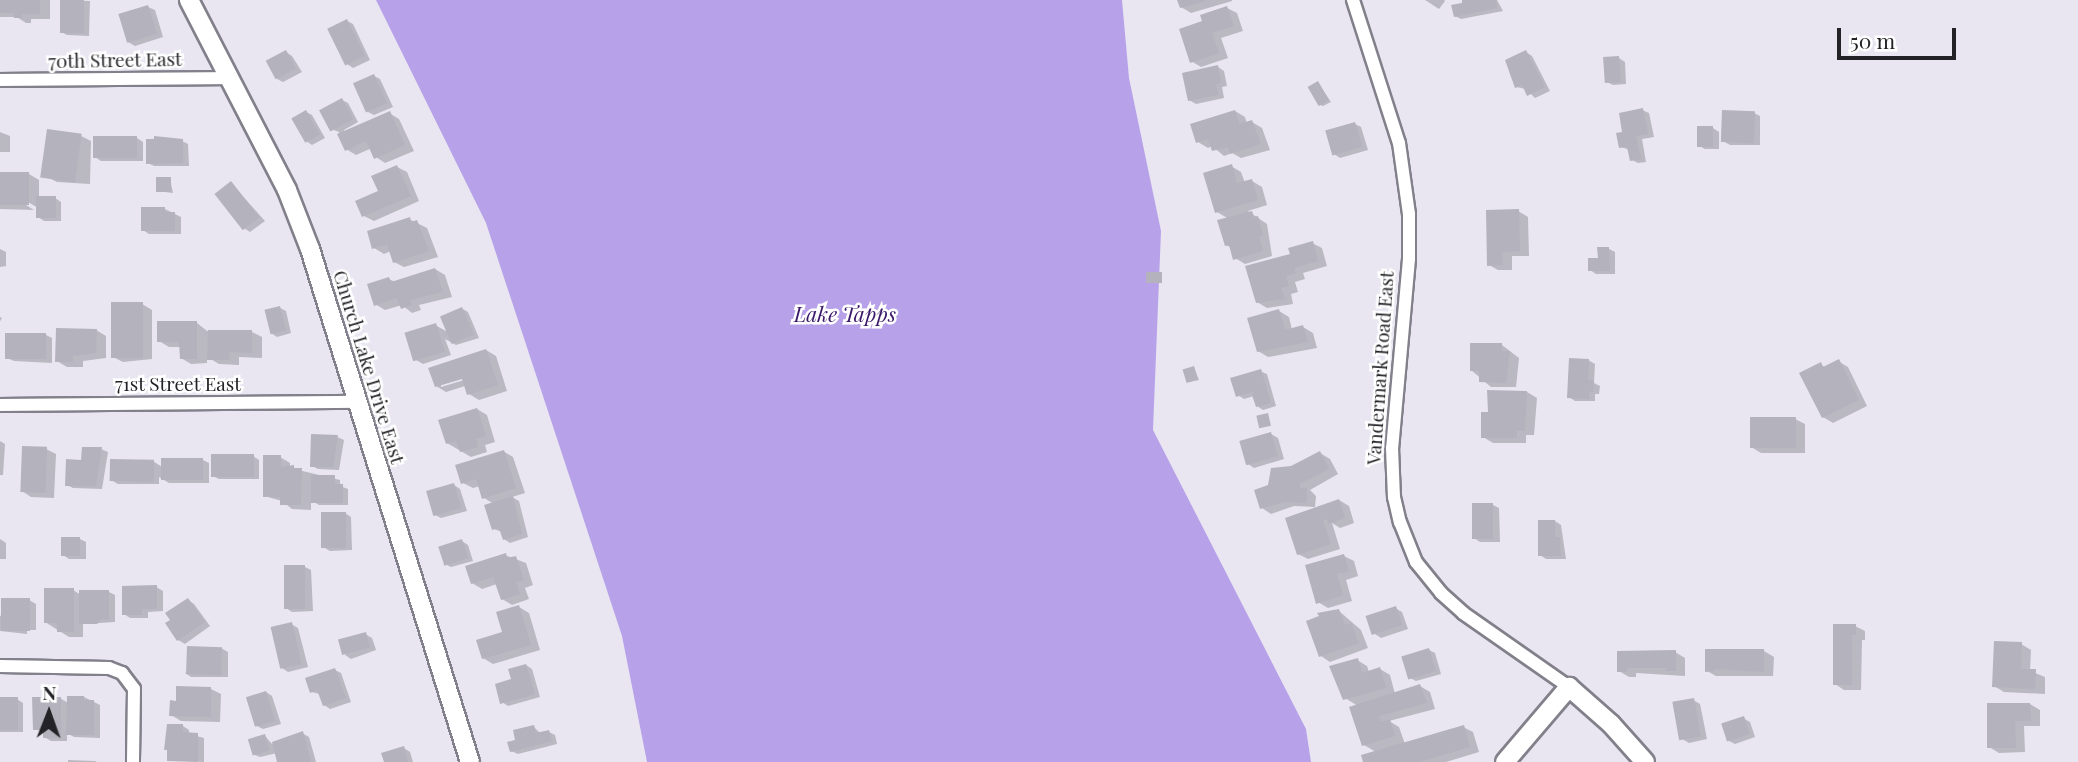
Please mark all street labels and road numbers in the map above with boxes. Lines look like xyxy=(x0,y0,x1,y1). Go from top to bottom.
street label: 70th Street East xyxy=(48,47,182,73)
street label: Church Lake Drive East xyxy=(329,268,409,466)
street label: Vandermark Road East xyxy=(1362,270,1398,466)
street label: 71st Street East xyxy=(115,373,241,395)

